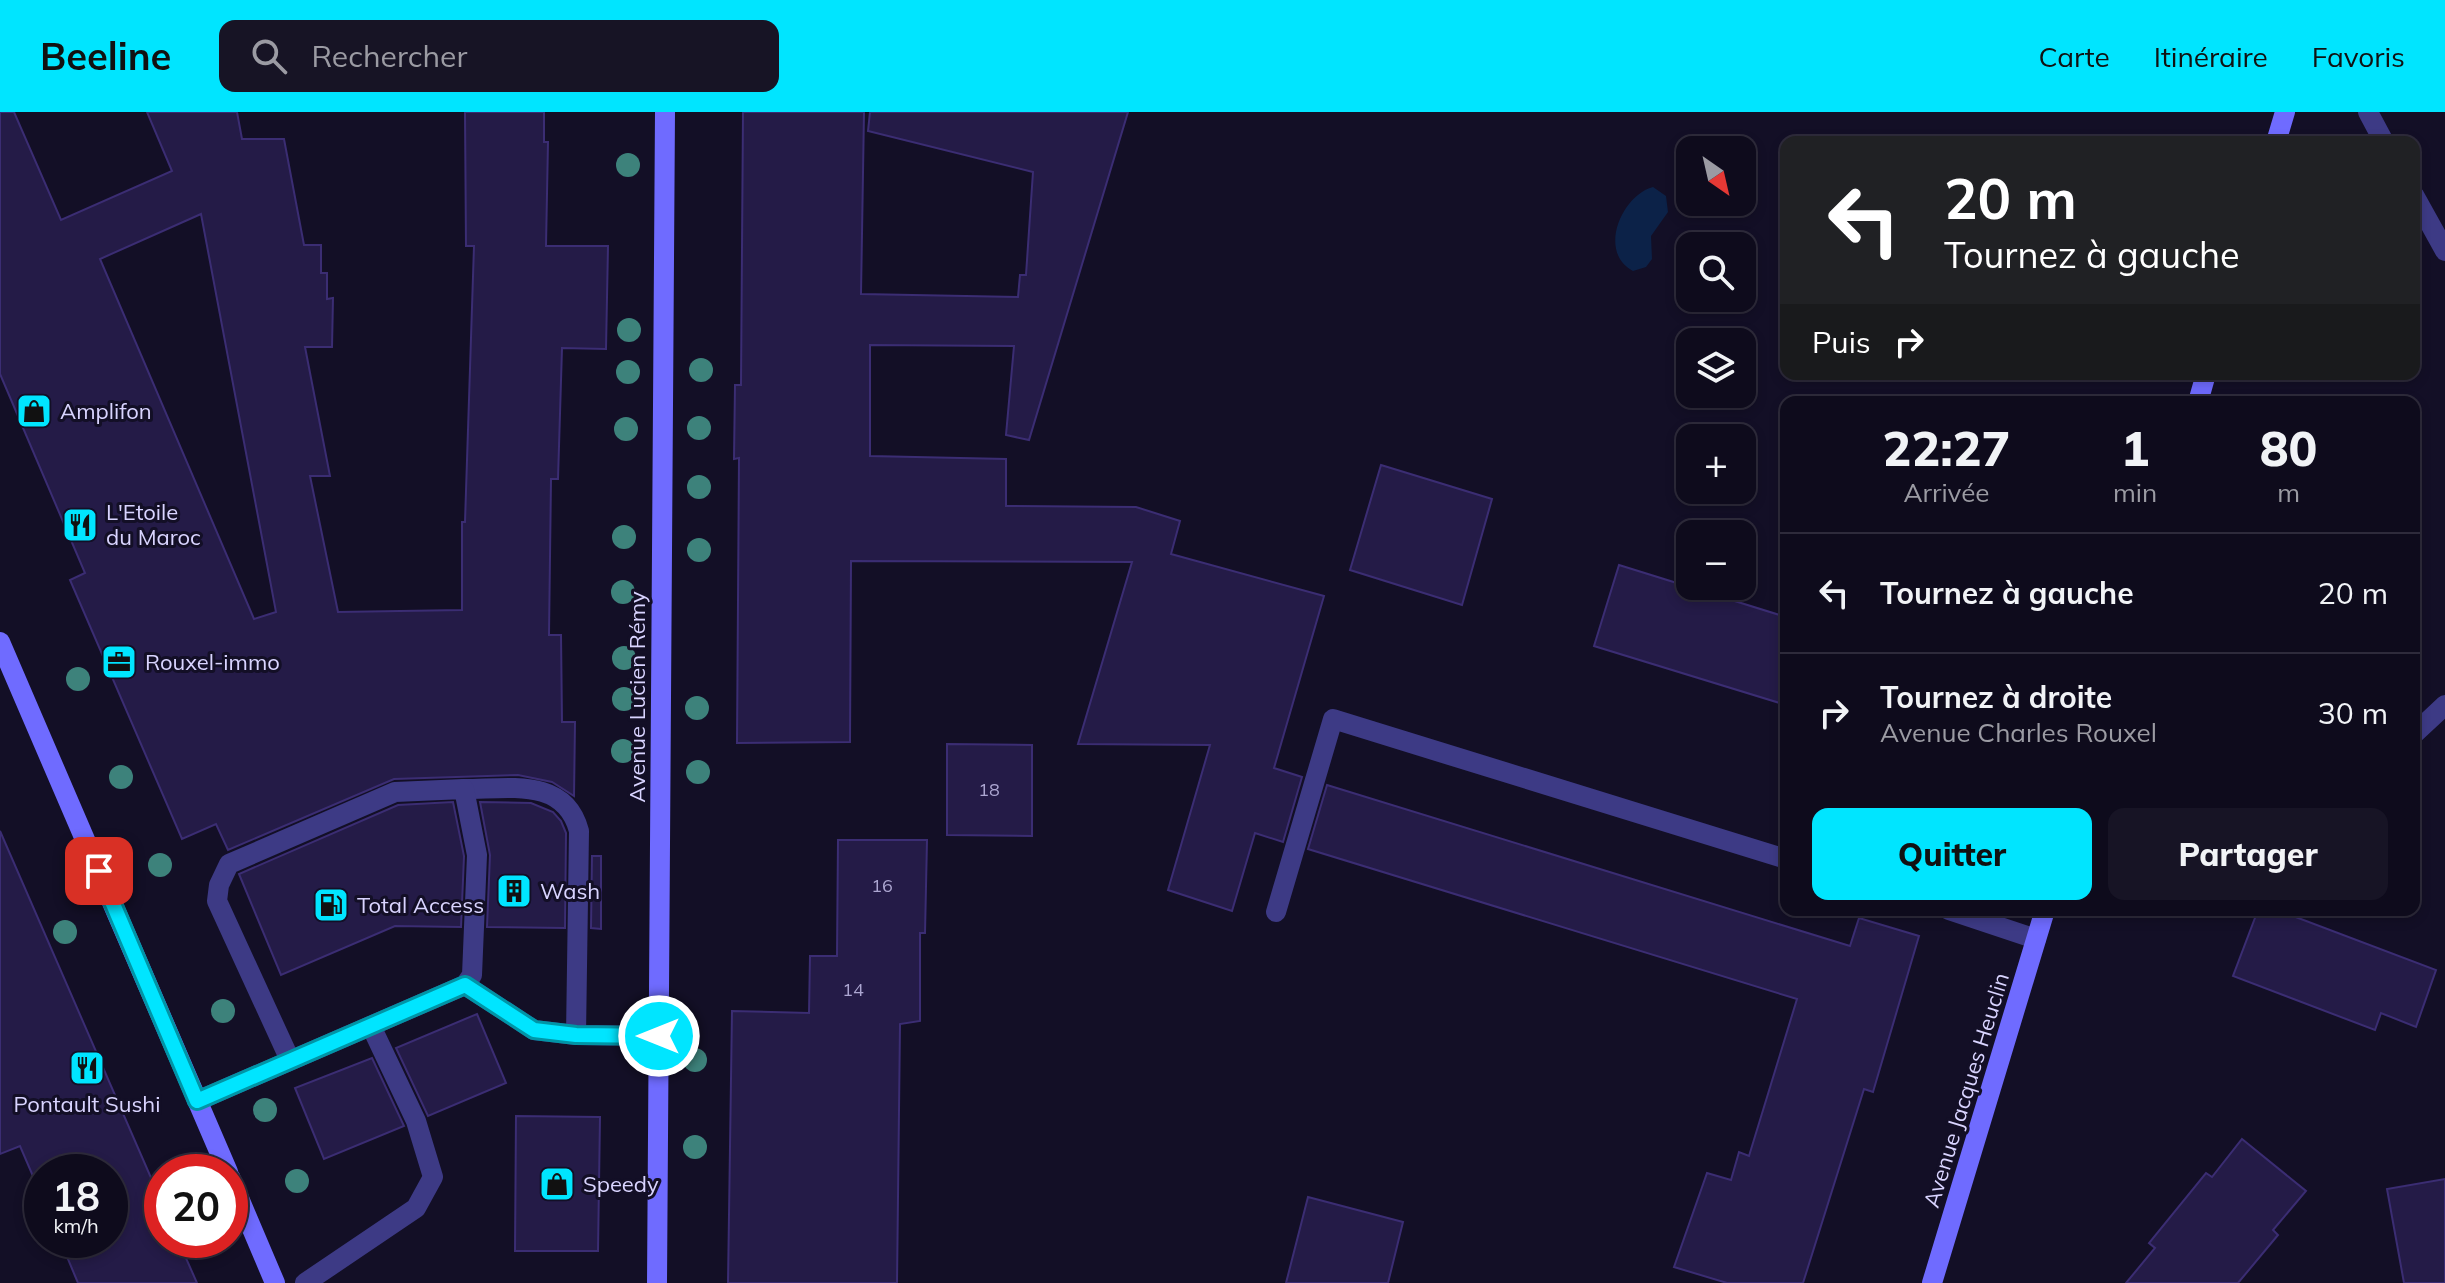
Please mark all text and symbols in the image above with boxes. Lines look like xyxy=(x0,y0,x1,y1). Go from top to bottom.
search box xyxy=(219,20,779,92)
text: Beeline xyxy=(40,32,171,80)
icon: search xyxy=(247,34,291,78)
text: Rechercher xyxy=(311,37,467,75)
text: Carte xyxy=(2038,39,2110,74)
text: Itinéraire xyxy=(2154,39,2268,74)
text: Favoris xyxy=(2312,39,2405,74)
north arrow xyxy=(1676,136,1756,216)
map controls xyxy=(1676,136,1756,600)
text: 20 m xyxy=(1944,163,2077,233)
icon: left xyxy=(1812,168,1916,272)
button: search xyxy=(1676,232,1756,312)
text: Tournez à gauche xyxy=(1944,232,2240,277)
icon: right xyxy=(1887,320,1931,364)
text: Puis xyxy=(1812,323,1871,361)
button: layers xyxy=(1676,328,1756,408)
shop icon: Amplifon xyxy=(15,392,53,430)
place label: Amplifon xyxy=(60,397,152,425)
text: 22:27 xyxy=(1883,418,2010,478)
text: 1 xyxy=(2121,418,2149,478)
text: 80 xyxy=(2260,418,2317,478)
button: + xyxy=(1676,424,1756,504)
text: Arrivée xyxy=(1903,476,1989,509)
text: min xyxy=(2113,476,2157,509)
text: m xyxy=(2277,476,2300,509)
place label: L'Etoile du Maroc xyxy=(106,498,201,551)
restaurant icon: L'Etoile du Maroc xyxy=(61,506,99,544)
button: − xyxy=(1676,520,1756,600)
icon: left xyxy=(1812,571,1856,615)
text: Tournez à gauche xyxy=(1880,574,2134,612)
text: 20 m xyxy=(2318,574,2388,612)
street label: Avenue Lucien Rémy xyxy=(623,591,651,803)
office icon: Rouxel-immo xyxy=(100,643,138,681)
place label: Rouxel-immo xyxy=(145,648,280,676)
text: Tournez à droite xyxy=(1880,678,2112,716)
icon: right xyxy=(1812,691,1856,735)
text: 30 m xyxy=(2318,694,2388,732)
text: Avenue Charles Rouxel xyxy=(1880,716,2157,749)
house number: 18 xyxy=(978,778,1000,801)
button: Quitter xyxy=(1812,808,2092,900)
button: Partager xyxy=(2108,808,2388,900)
pin xyxy=(65,837,133,905)
icon: arrive xyxy=(77,849,121,893)
building icon: Wash xyxy=(495,872,533,910)
house number: 16 xyxy=(871,874,893,897)
place label: Wash xyxy=(540,877,600,905)
fuel station icon: Total Access xyxy=(312,886,350,924)
place label: Total Access xyxy=(357,891,484,919)
street label: Avenue Jacques Heuclin xyxy=(1917,969,2015,1211)
house number: 14 xyxy=(842,978,864,1001)
position arrow xyxy=(617,994,701,1078)
restaurant icon: Pontault Sushi xyxy=(68,1049,106,1087)
place label: Pontault Sushi xyxy=(14,1090,161,1118)
speed limit sign: 20 xyxy=(144,1154,248,1258)
shop icon: Speedy xyxy=(538,1165,576,1203)
place label: Speedy xyxy=(583,1170,659,1198)
text: 18 xyxy=(52,1171,100,1221)
text: km/h xyxy=(53,1213,99,1238)

